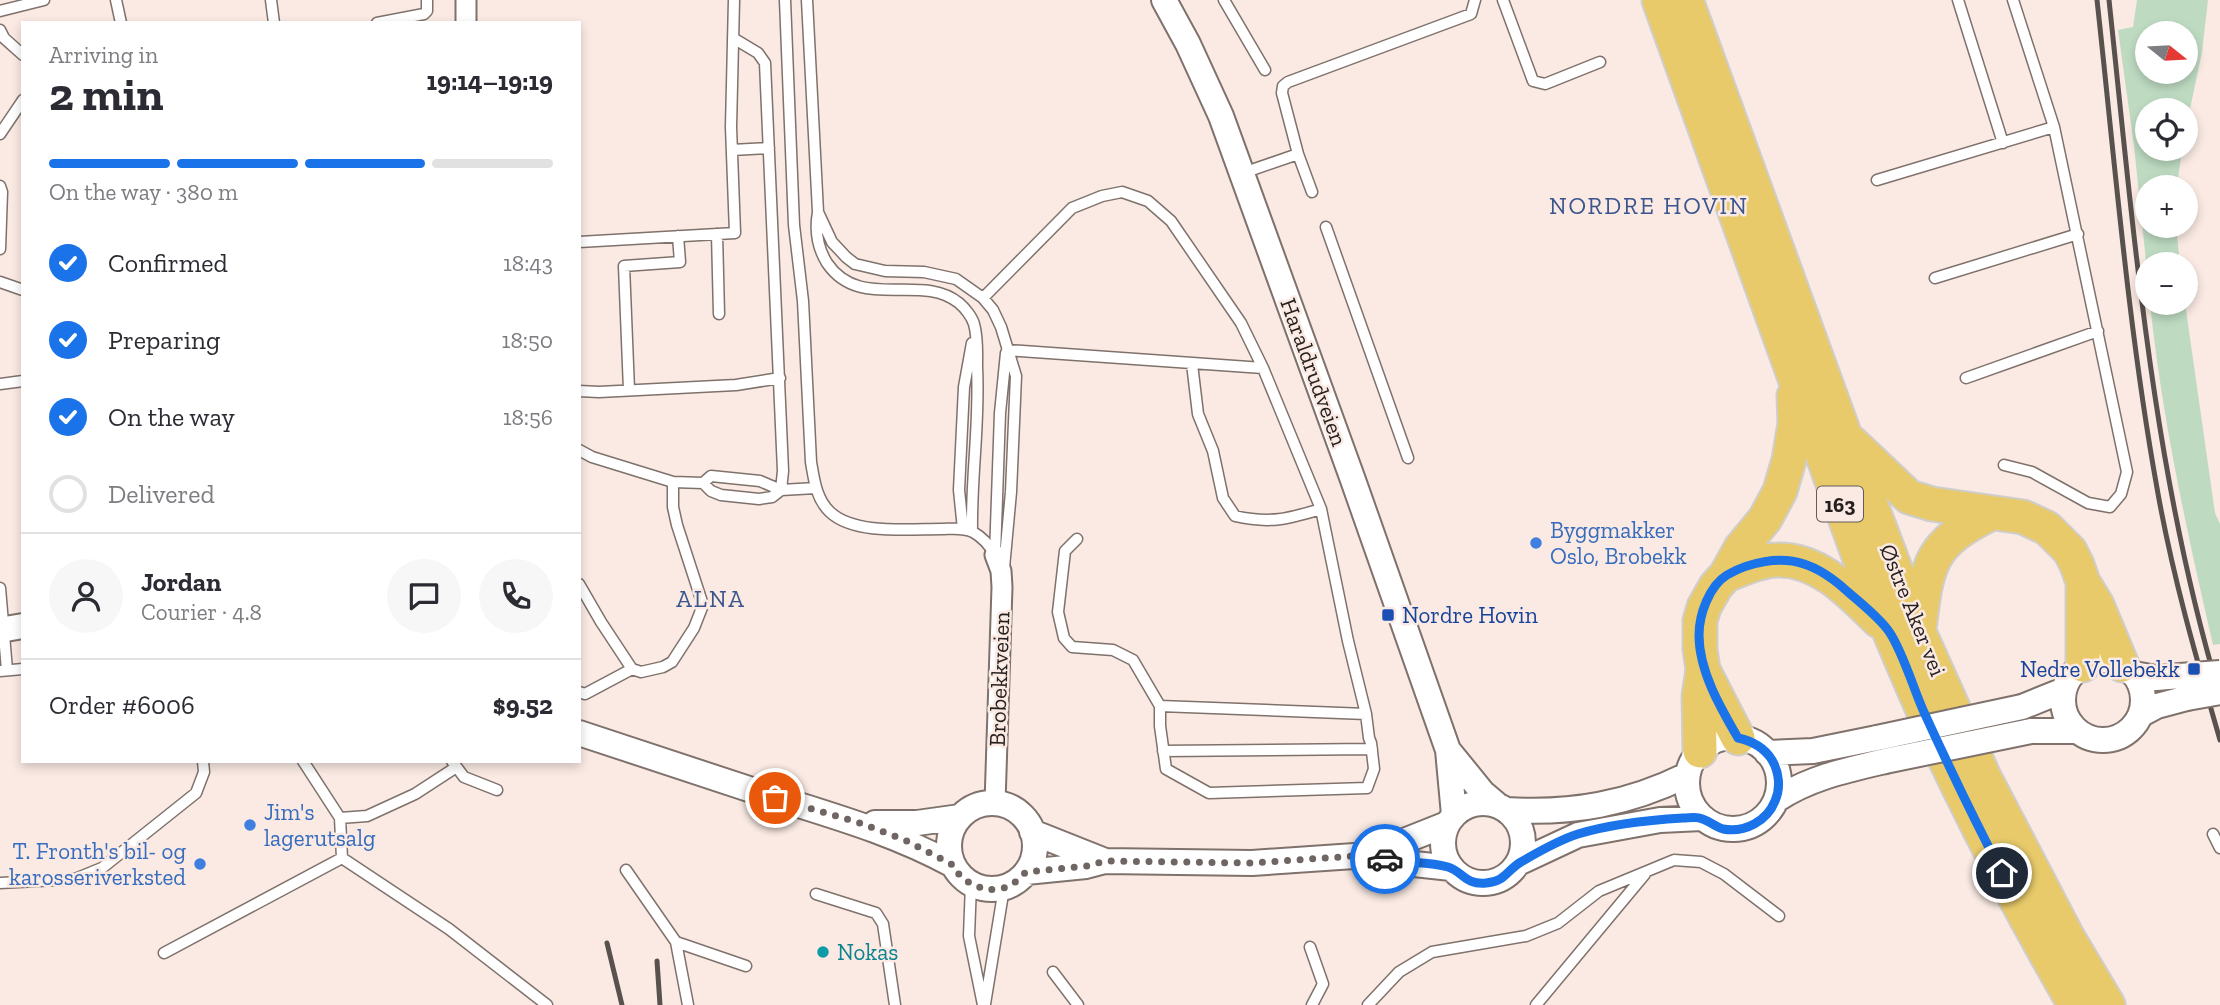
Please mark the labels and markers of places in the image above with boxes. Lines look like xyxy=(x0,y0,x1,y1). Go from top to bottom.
place label: Byggmakker Oslo, Brobekk xyxy=(1550,516,1687,570)
marker: Byggmakker Oslo, Brobekk xyxy=(1528,535,1544,551)
place label: Nordre Hovin xyxy=(1402,601,1538,629)
marker: Nordre Hovin xyxy=(1380,607,1396,623)
place label: Nedre Vollebekk xyxy=(2020,655,2180,683)
marker: Nedre Vollebekk xyxy=(2186,661,2202,677)
pin xyxy=(745,768,805,828)
place label: Jim's lagerutsalg xyxy=(264,798,376,852)
marker: Jim's lagerutsalg xyxy=(242,817,258,833)
place label: T. Fronth's bil- og karosseriverksted xyxy=(9,837,186,891)
pin xyxy=(1972,843,2032,903)
marker: T. Fronth's bil- og karosseriverksted xyxy=(192,856,208,872)
place label: Nokas xyxy=(837,938,898,966)
marker: Nokas xyxy=(815,944,831,960)

